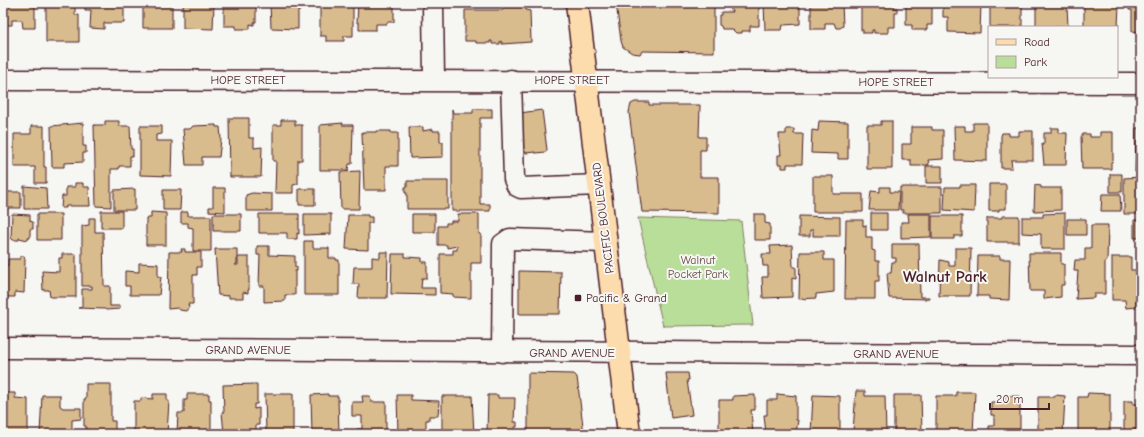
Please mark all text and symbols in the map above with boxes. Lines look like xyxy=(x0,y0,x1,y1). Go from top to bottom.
legend xyxy=(988,26,1118,78)
text: Road xyxy=(1024,35,1050,49)
text: Park xyxy=(1024,55,1047,69)
street label: HOPE STREET xyxy=(210,73,286,87)
street label: HOPE STREET xyxy=(534,73,610,87)
street label: HOPE STREET xyxy=(858,75,934,89)
street label: PACIFIC BOULEVARD xyxy=(589,162,617,274)
park label: Walnut Pocket Park xyxy=(668,253,728,281)
district label: Walnut Park xyxy=(903,268,987,286)
place label: Pacific & Grand xyxy=(586,291,667,305)
marker: Pacific & Grand xyxy=(573,293,583,303)
street label: GRAND AVENUE xyxy=(205,343,291,357)
street label: GRAND AVENUE xyxy=(529,346,615,360)
street label: GRAND AVENUE xyxy=(853,347,939,361)
scale bar xyxy=(990,385,1049,411)
text: 20 m xyxy=(996,392,1024,406)

